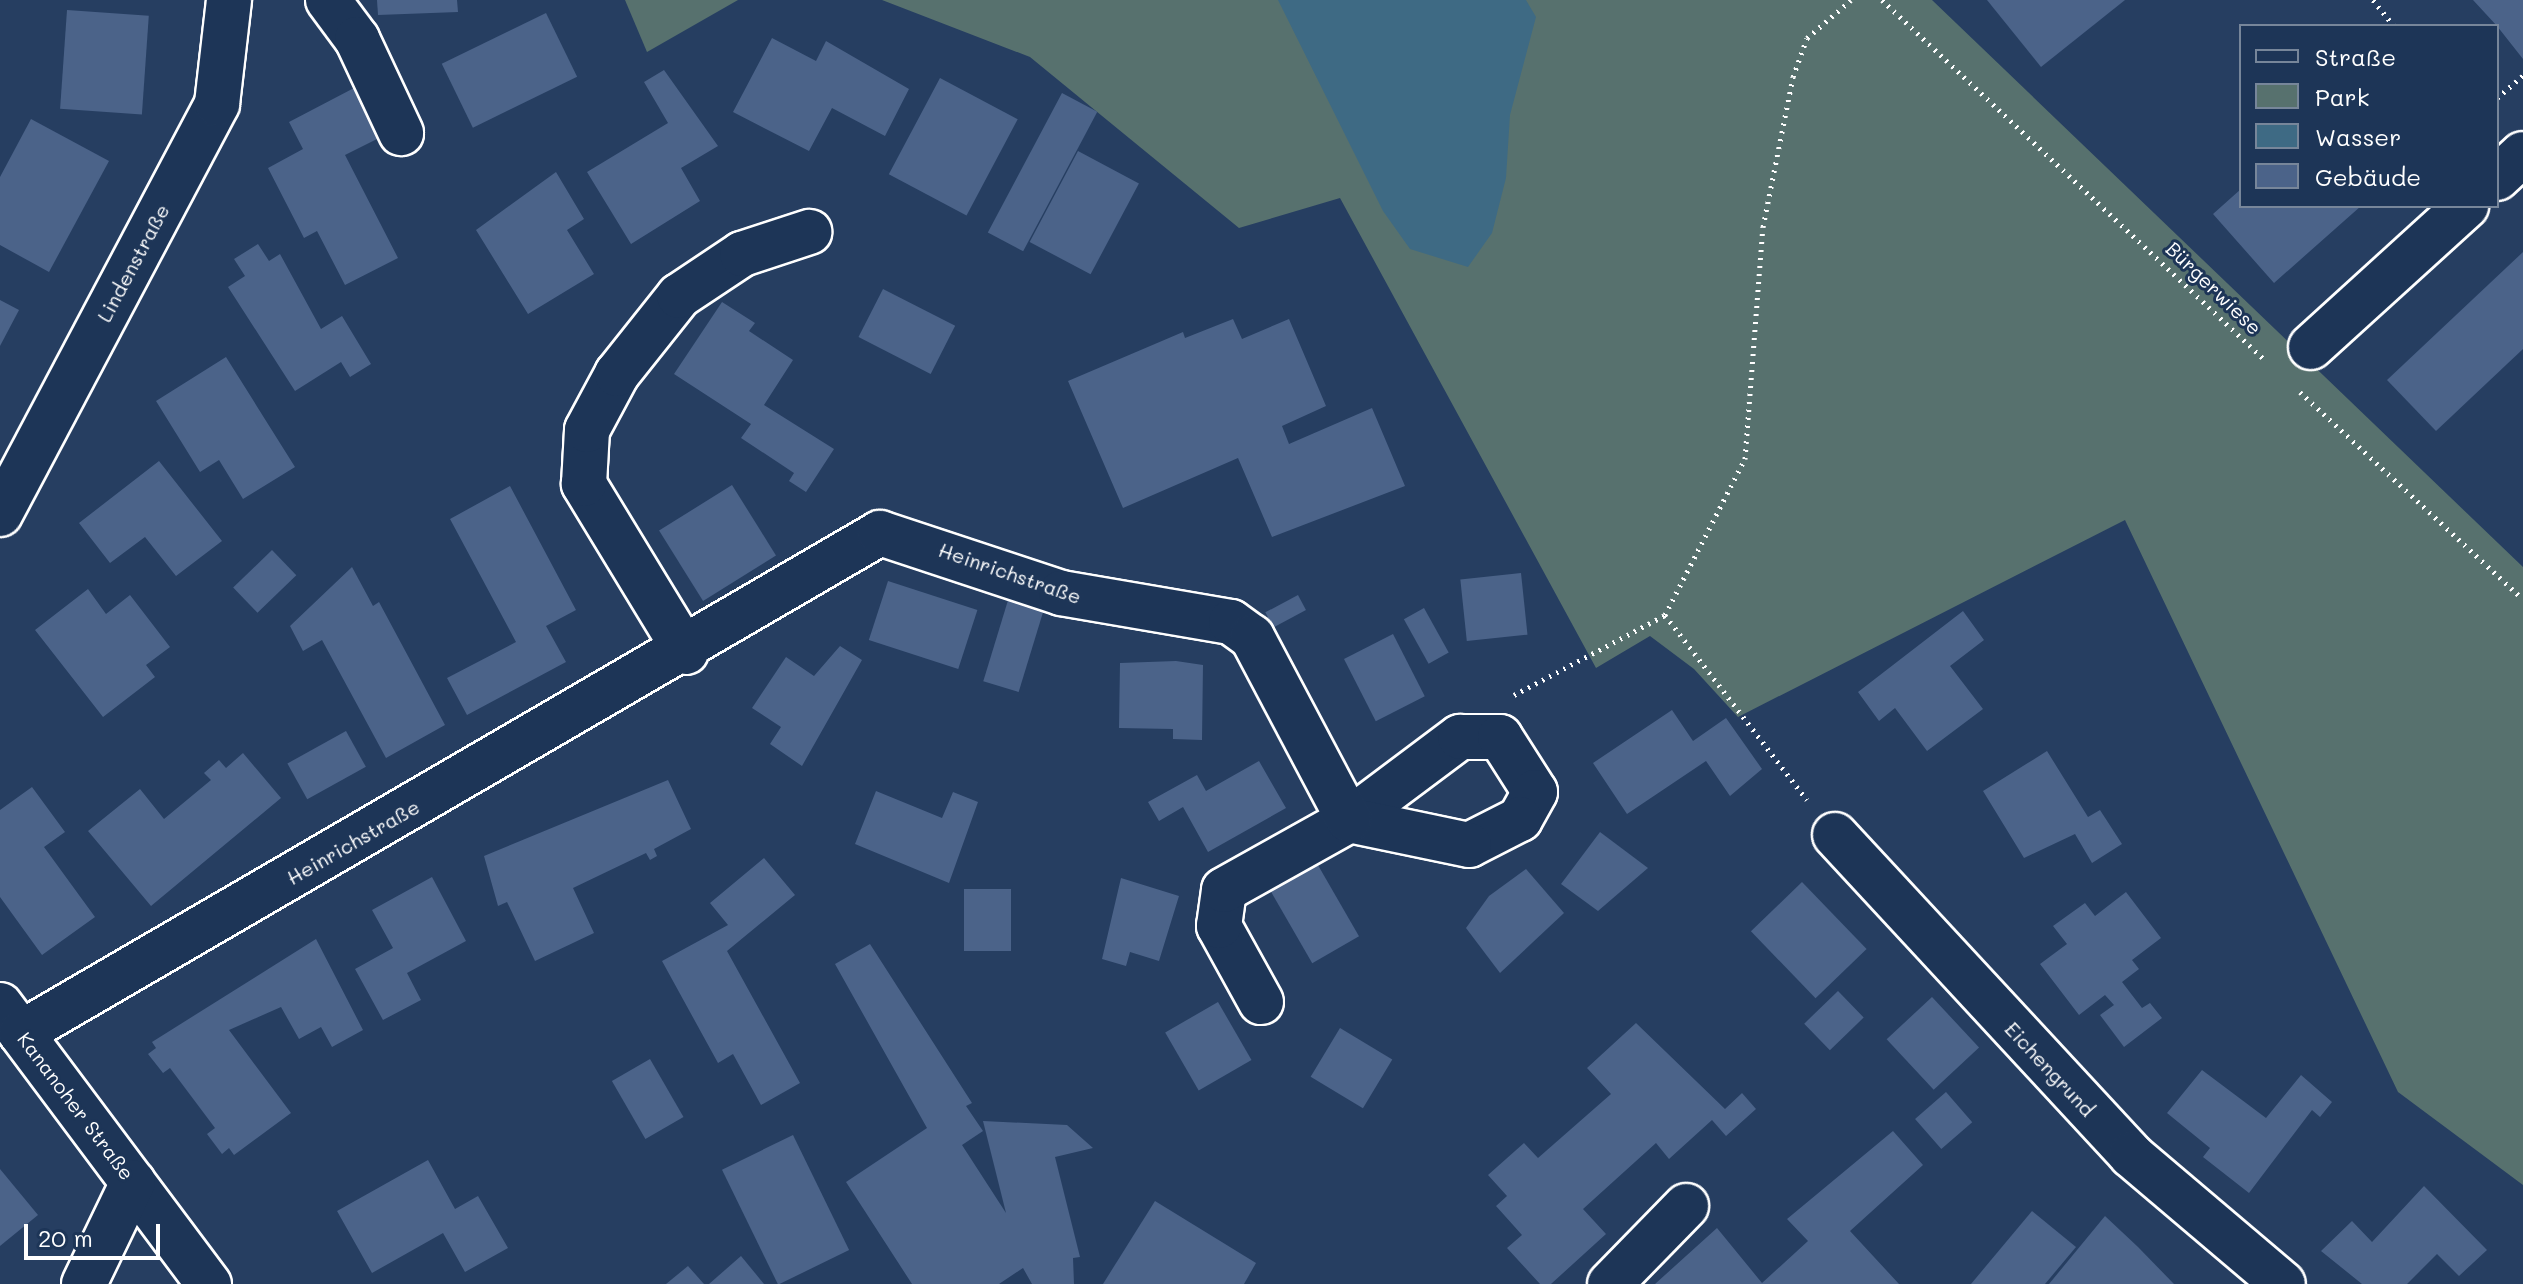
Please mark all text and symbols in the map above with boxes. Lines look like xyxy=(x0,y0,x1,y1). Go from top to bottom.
legend xyxy=(2239,24,2499,208)
text: Straße xyxy=(2315,41,2396,72)
text: Park xyxy=(2315,81,2369,112)
text: Wasser xyxy=(2315,121,2401,152)
text: Gebäude xyxy=(2315,161,2421,192)
street label: Lindenstraße xyxy=(92,200,174,326)
street label: Bürgerwiese xyxy=(2161,236,2267,340)
street label: Heinrichstraße xyxy=(936,537,1084,609)
street label: Heinrichstraße xyxy=(282,794,424,890)
street label: Eichengrund xyxy=(2000,1017,2100,1121)
street label: Kananoher Straße xyxy=(13,1027,139,1185)
scale bar xyxy=(28,1208,164,1258)
text: 20 m xyxy=(38,1222,93,1253)

